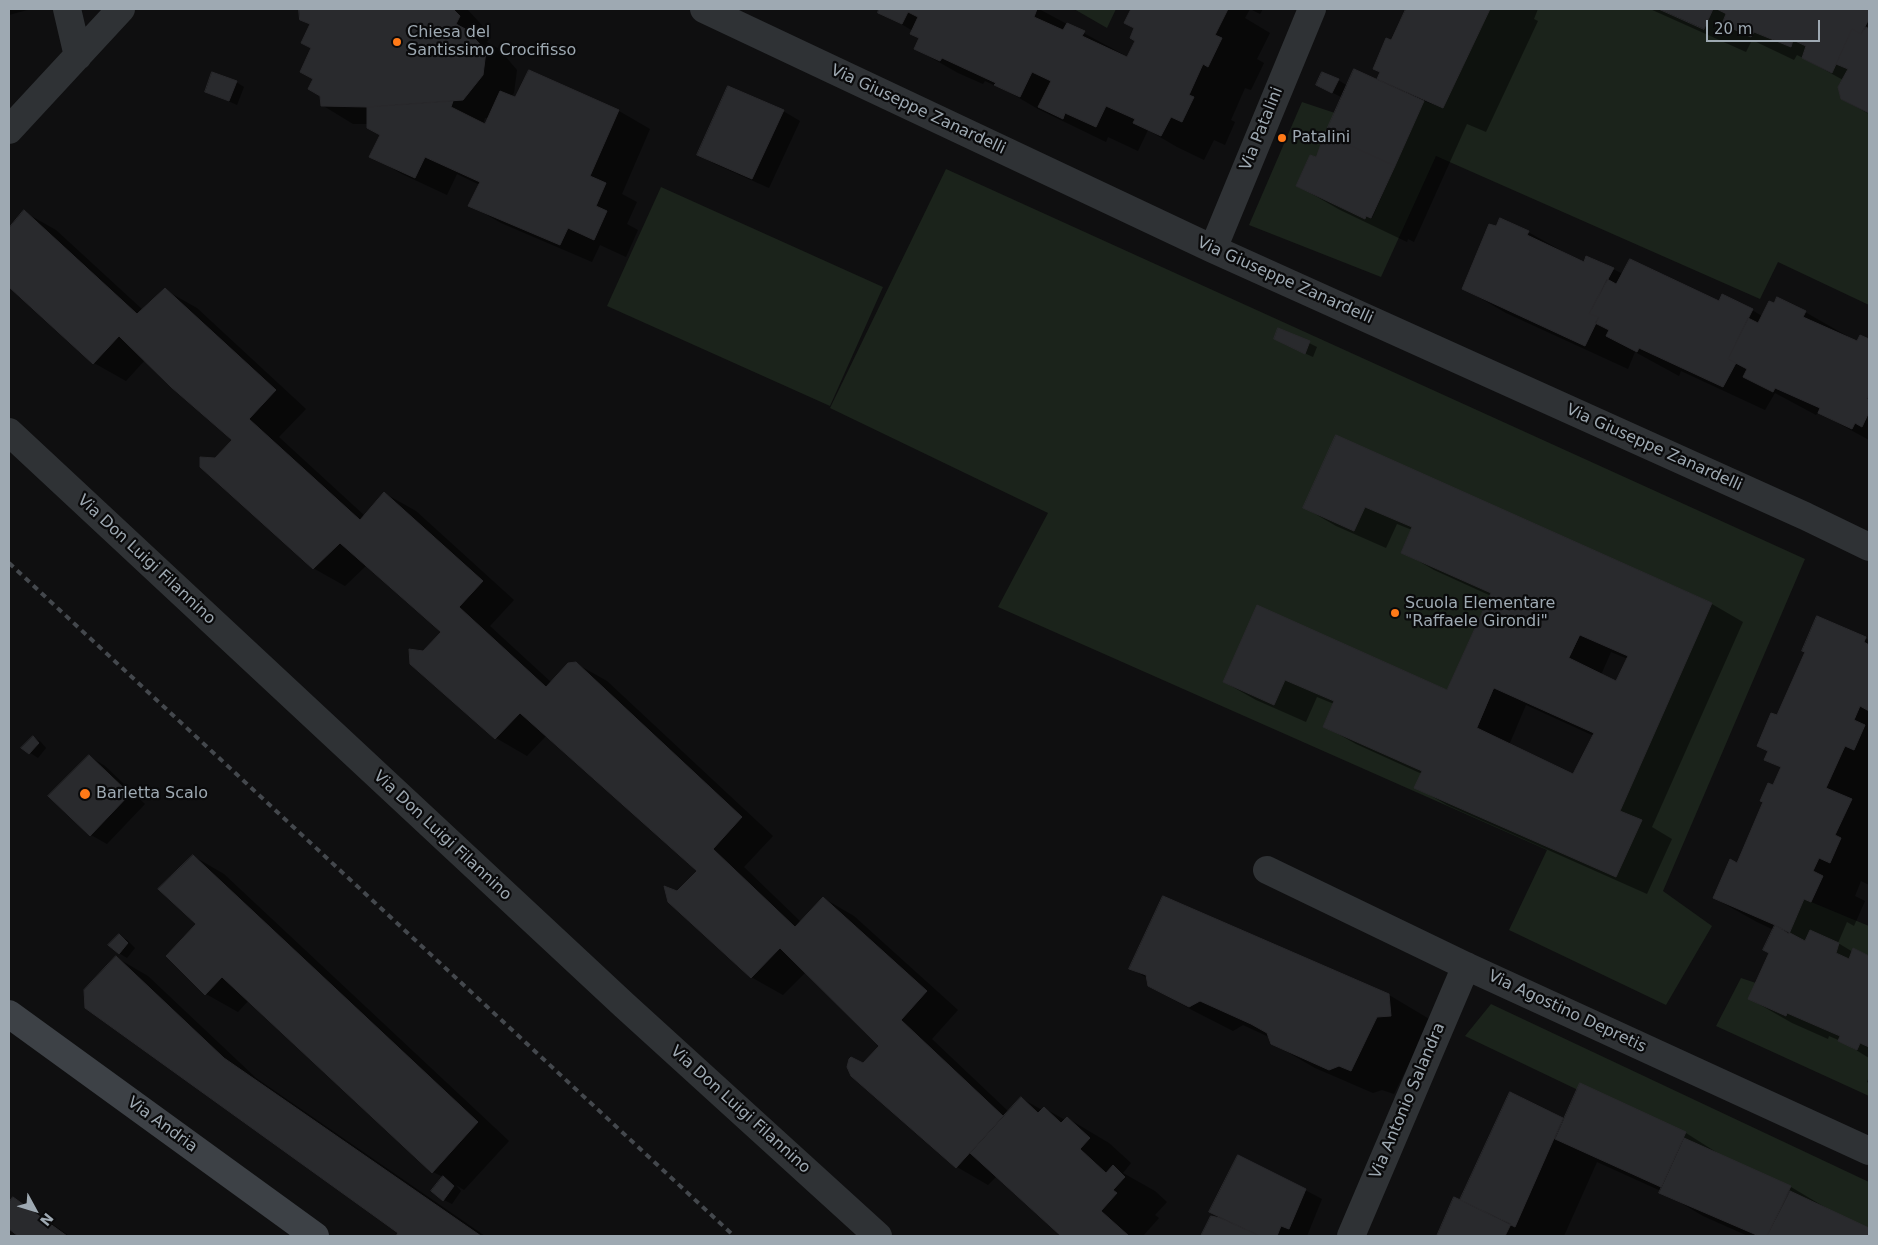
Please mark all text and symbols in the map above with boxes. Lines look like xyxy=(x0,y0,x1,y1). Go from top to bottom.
scale bar xyxy=(1708,10,1822,42)
text: 20 m xyxy=(1714,20,1752,38)
place label: Chiesa del Santissimo Crocifisso xyxy=(407,23,576,61)
marker: Chiesa del Santissimo Crocifisso xyxy=(391,36,403,48)
street label: Via Giuseppe Zanardelli xyxy=(828,61,1008,159)
street label: Via Patalini xyxy=(1237,85,1287,173)
place label: Patalini xyxy=(1292,128,1350,148)
marker: Patalini xyxy=(1276,132,1288,144)
street label: Via Giuseppe Zanardelli xyxy=(1194,233,1376,329)
street label: Via Giuseppe Zanardelli xyxy=(1563,400,1745,496)
street label: Via Don Luigi Filannino xyxy=(73,491,219,629)
place label: Scuola Elementare "Raffaele Girondi" xyxy=(1405,594,1555,632)
marker: Scuola Elementare "Raffaele Girondi" xyxy=(1389,607,1401,619)
street label: Via Don Luigi Filannino xyxy=(369,767,515,905)
place label: Barletta Scalo xyxy=(96,784,208,804)
marker: Barletta Scalo xyxy=(78,787,92,801)
street label: Via Agostino Depretis xyxy=(1485,967,1649,1057)
street label: Via Antonio Salandra xyxy=(1366,1020,1450,1182)
street label: Via Don Luigi Filannino xyxy=(666,1042,814,1178)
street label: Via Andria xyxy=(123,1093,201,1157)
north arrow xyxy=(10,1185,60,1235)
text: N xyxy=(37,1210,57,1229)

